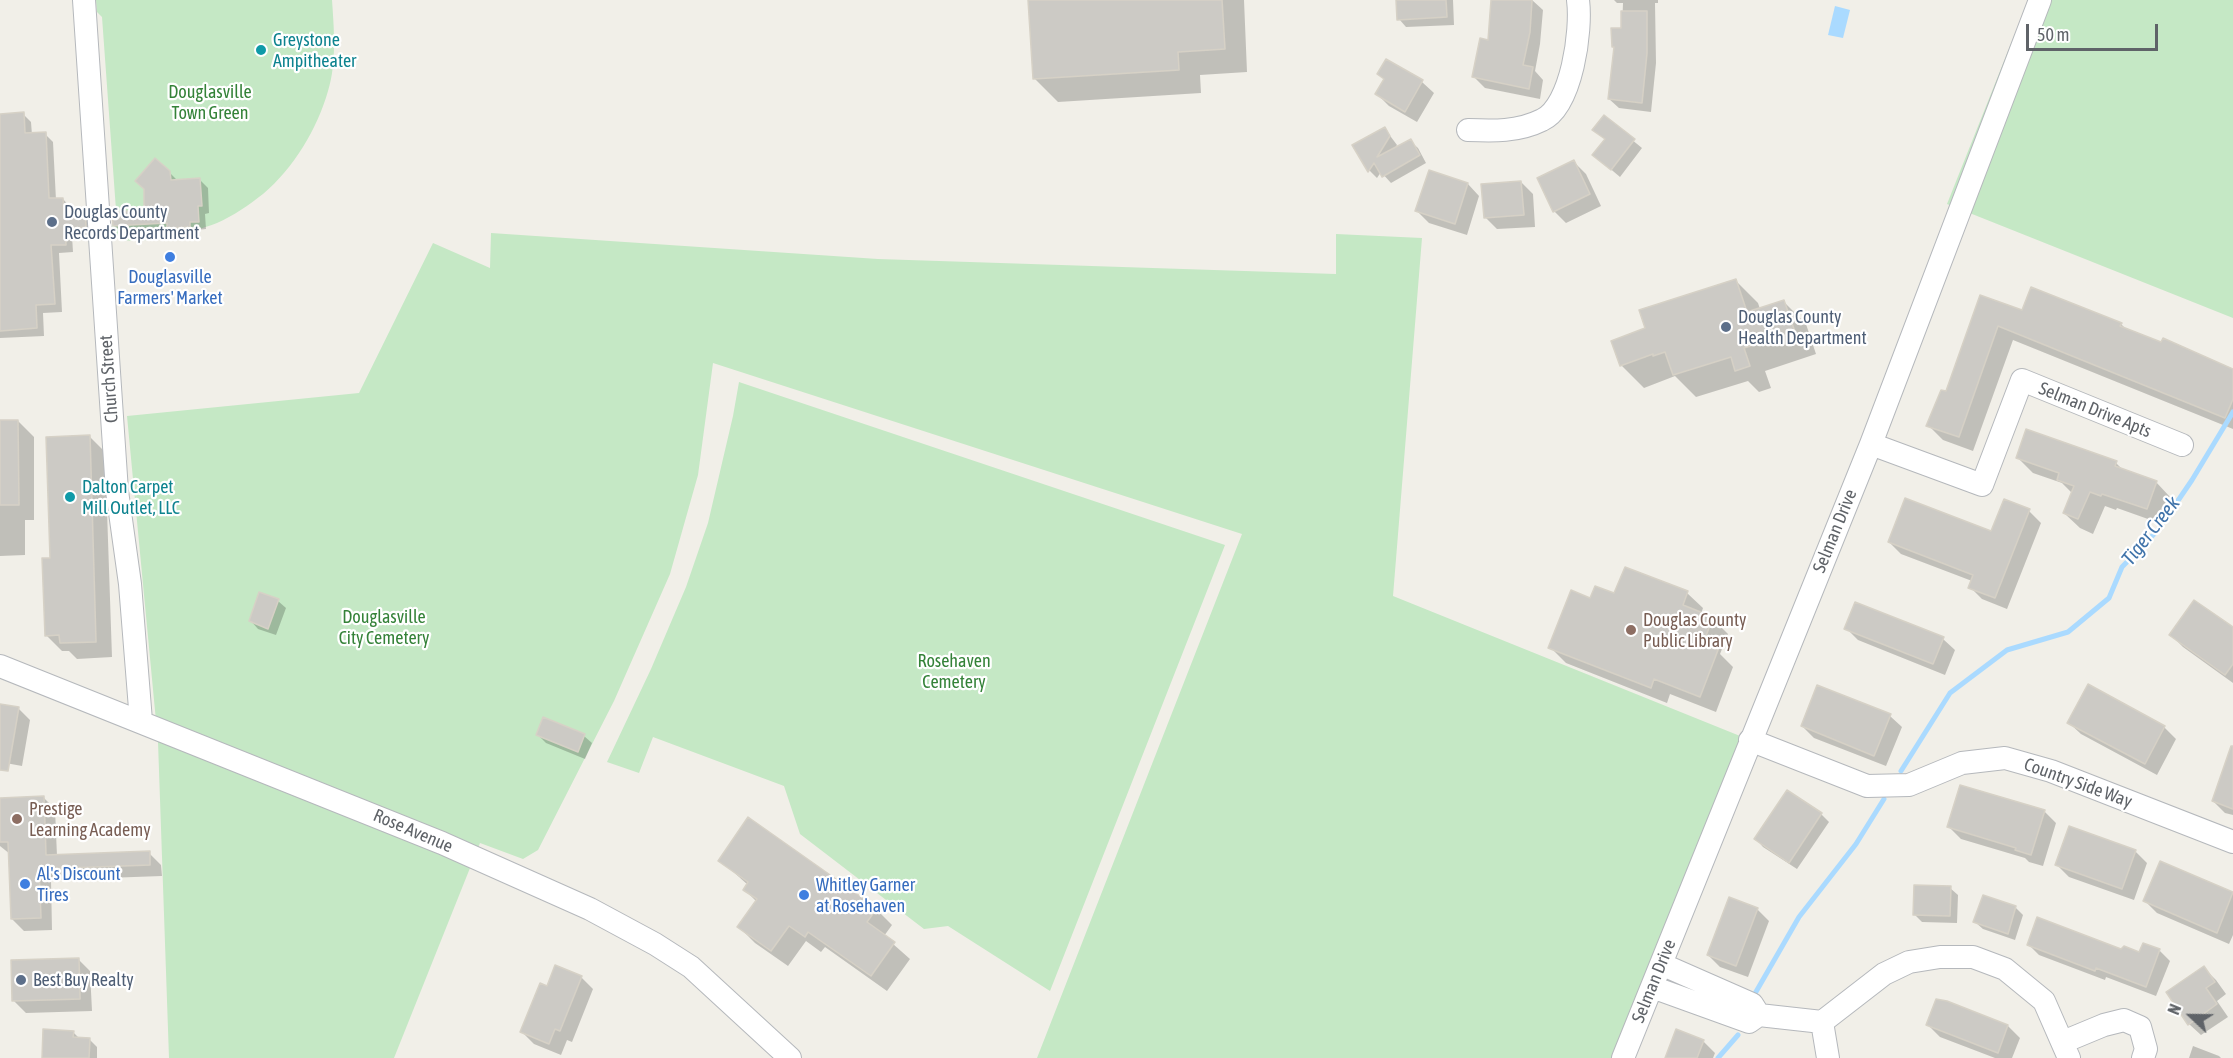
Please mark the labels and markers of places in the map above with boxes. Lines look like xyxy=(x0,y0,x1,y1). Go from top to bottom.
place label: Greystone Ampitheater xyxy=(273,29,356,72)
marker: Greystone Ampitheater xyxy=(254,43,268,57)
place label: Douglas County Records Department xyxy=(64,201,199,244)
marker: Douglas County Records Department xyxy=(45,215,59,229)
marker: Douglasville Farmers' Market xyxy=(163,250,177,264)
place label: Douglasville Farmers' Market xyxy=(117,266,223,308)
place label: Douglas County Health Department xyxy=(1738,306,1867,348)
marker: Douglas County Health Department xyxy=(1719,320,1733,334)
place label: Dalton Carpet Mill Outlet, LLC xyxy=(82,476,180,518)
marker: Dalton Carpet Mill Outlet, LLC xyxy=(63,490,77,504)
place label: Douglas County Public Library xyxy=(1643,609,1747,652)
marker: Douglas County Public Library xyxy=(1624,623,1638,637)
place label: Prestige Learning Academy xyxy=(29,798,151,840)
marker: Prestige Learning Academy xyxy=(10,812,24,826)
place label: Al's Discount Tires xyxy=(37,863,121,906)
place label: Whitley Garner at Rosehaven xyxy=(816,874,915,916)
marker: Al's Discount Tires xyxy=(18,877,32,891)
marker: Whitley Garner at Rosehaven xyxy=(797,888,811,902)
place label: Best Buy Realty xyxy=(33,969,134,991)
marker: Best Buy Realty xyxy=(14,973,28,987)

